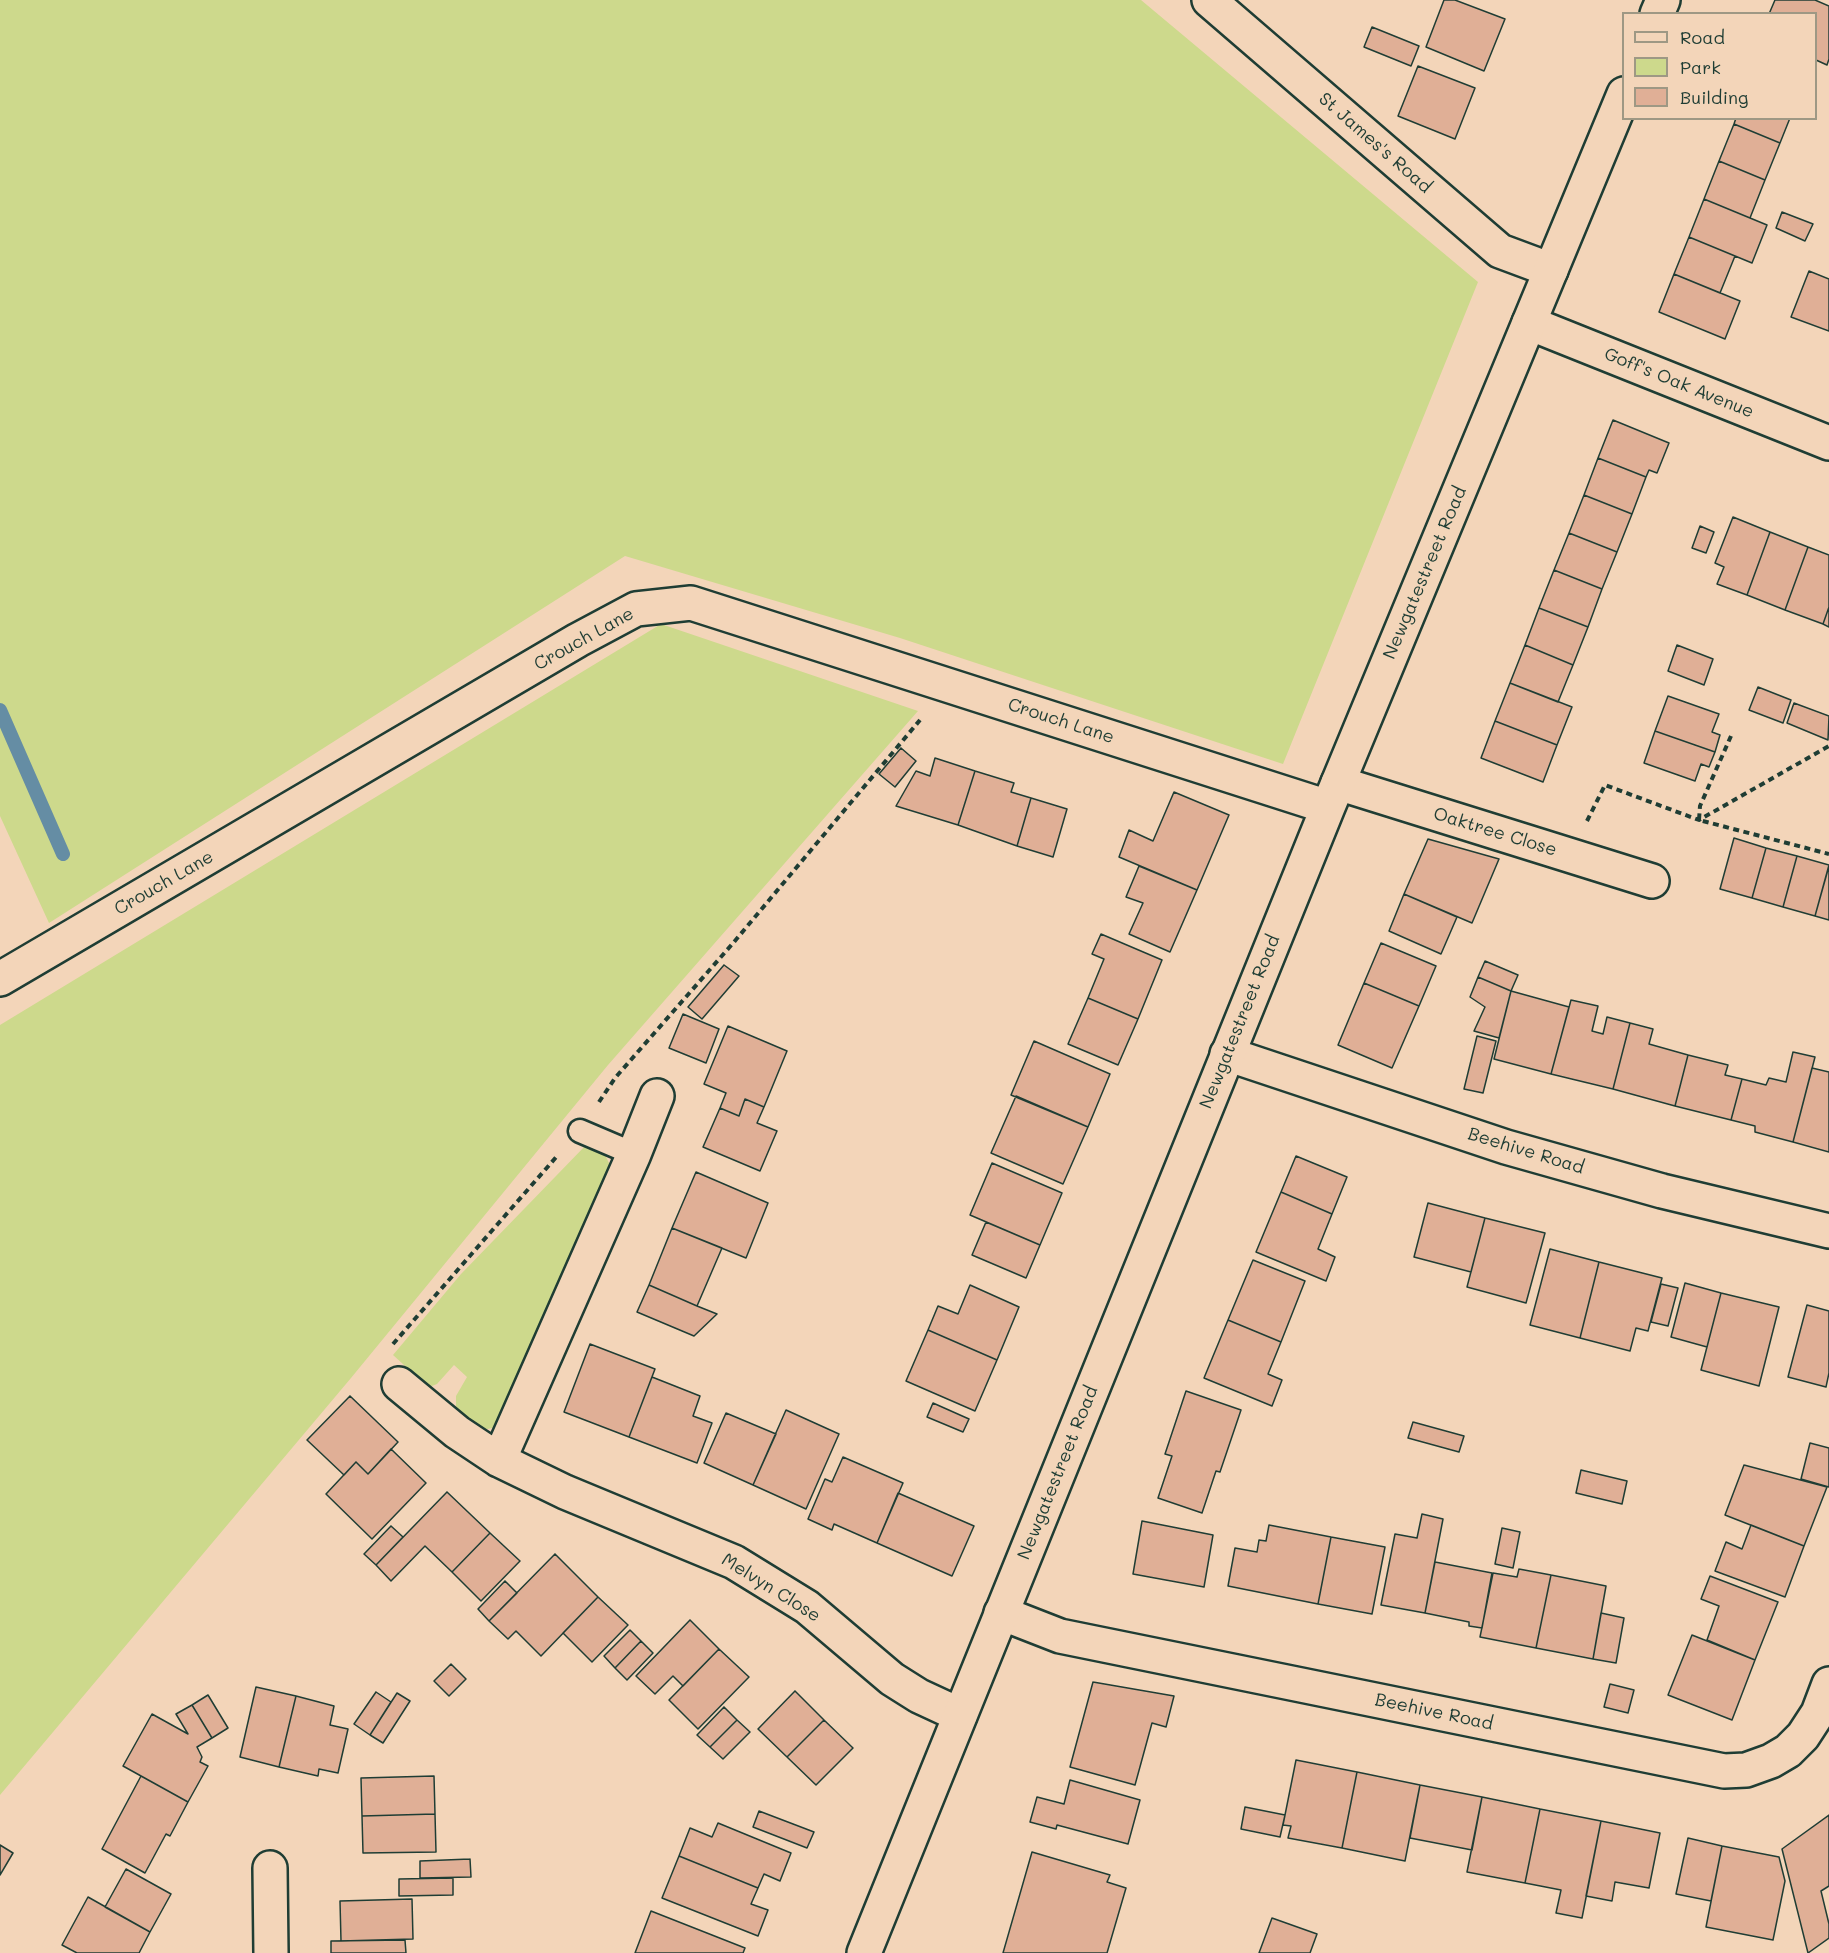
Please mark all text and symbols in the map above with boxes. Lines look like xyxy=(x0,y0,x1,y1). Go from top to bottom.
legend xyxy=(1622,12,1817,120)
text: Road xyxy=(1680,25,1725,49)
text: Park xyxy=(1680,55,1721,79)
text: Building xyxy=(1680,85,1748,109)
street label: St James's Road xyxy=(1314,88,1436,198)
street label: Goff's Oak Avenue xyxy=(1601,343,1757,423)
street label: Newgatestreet Road xyxy=(1379,483,1471,663)
street label: Crouch Lane xyxy=(530,603,638,675)
street label: Crouch Lane xyxy=(1005,694,1117,748)
street label: Oaktree Close xyxy=(1431,803,1559,861)
street label: Crouch Lane xyxy=(111,846,217,920)
street label: Newgatestreet Road xyxy=(1195,932,1285,1112)
street label: Beehive Road xyxy=(1465,1123,1587,1179)
street label: Newgatestreet Road xyxy=(1013,1383,1103,1563)
street label: Melvyn Close xyxy=(718,1549,824,1627)
street label: Beehive Road xyxy=(1373,1689,1495,1735)

